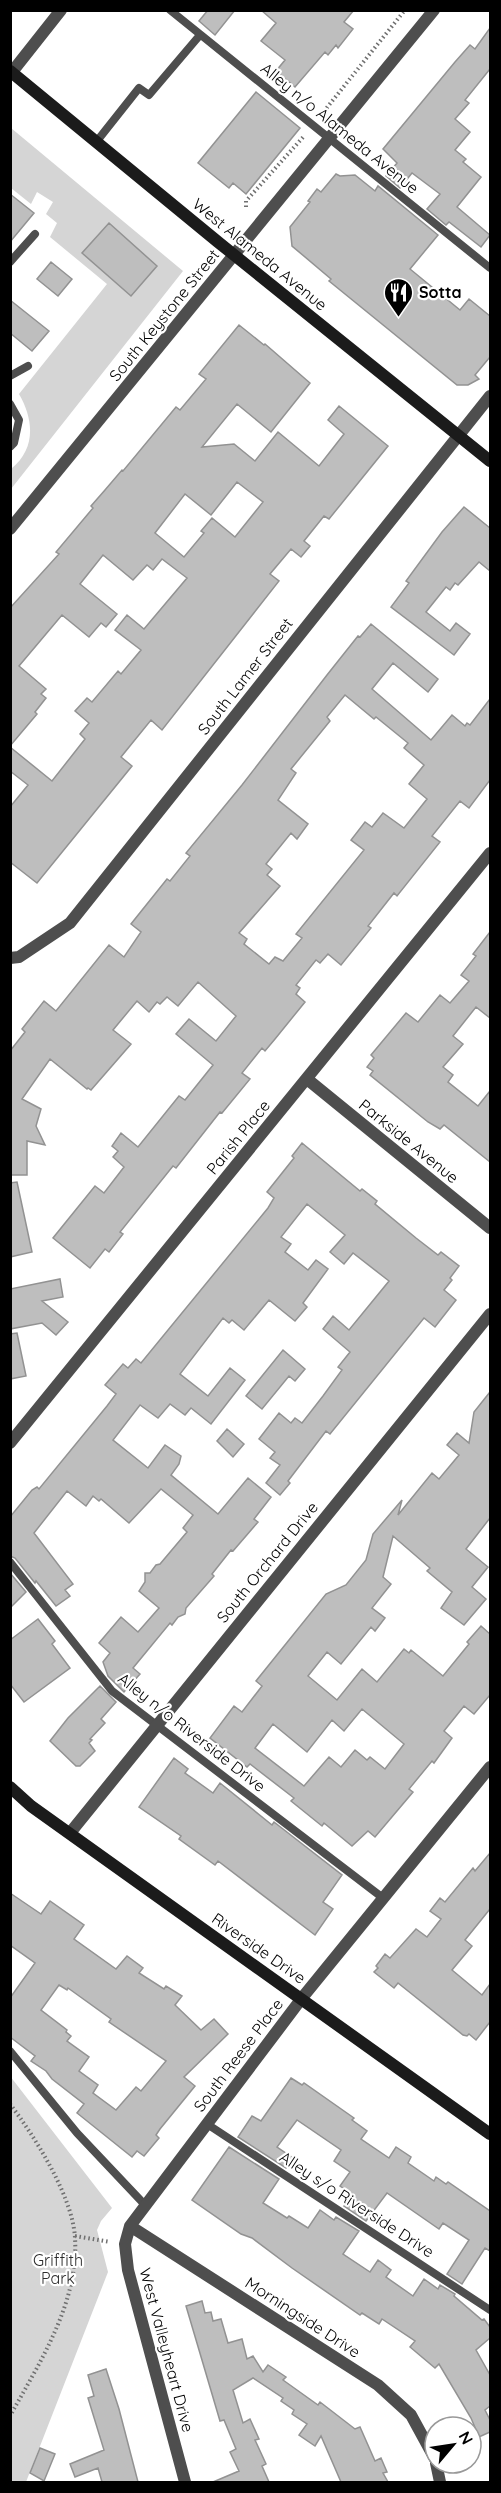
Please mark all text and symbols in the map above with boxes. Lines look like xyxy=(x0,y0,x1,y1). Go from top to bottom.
street label: Alley n/o Alameda Avenue xyxy=(257,58,423,198)
street label: West Alameda Avenue xyxy=(189,194,331,314)
street label: South Keystone Street xyxy=(105,245,223,385)
restaurant icon: Sotta xyxy=(382,276,414,318)
place label: Sotta xyxy=(419,282,462,302)
street label: South Lamer Street xyxy=(193,614,297,738)
street label: Parkside Avenue xyxy=(355,1095,463,1187)
street label: Parish Place xyxy=(202,1096,274,1178)
street label: South Orchard Drive xyxy=(212,1497,322,1627)
street label: Alley n/o Riverside Drive xyxy=(114,1668,270,1796)
street label: Riverside Drive xyxy=(208,1908,310,1988)
street label: South Reese Place xyxy=(189,1994,287,2116)
street label: Alley s/o Riverside Drive xyxy=(276,2147,438,2261)
park label: Griffith Park xyxy=(33,2250,83,2288)
street label: West Valleyheart Drive xyxy=(135,2266,199,2434)
street label: Morningside Drive xyxy=(242,2272,364,2362)
north arrow xyxy=(423,2415,483,2475)
text: N xyxy=(455,2428,478,2448)

